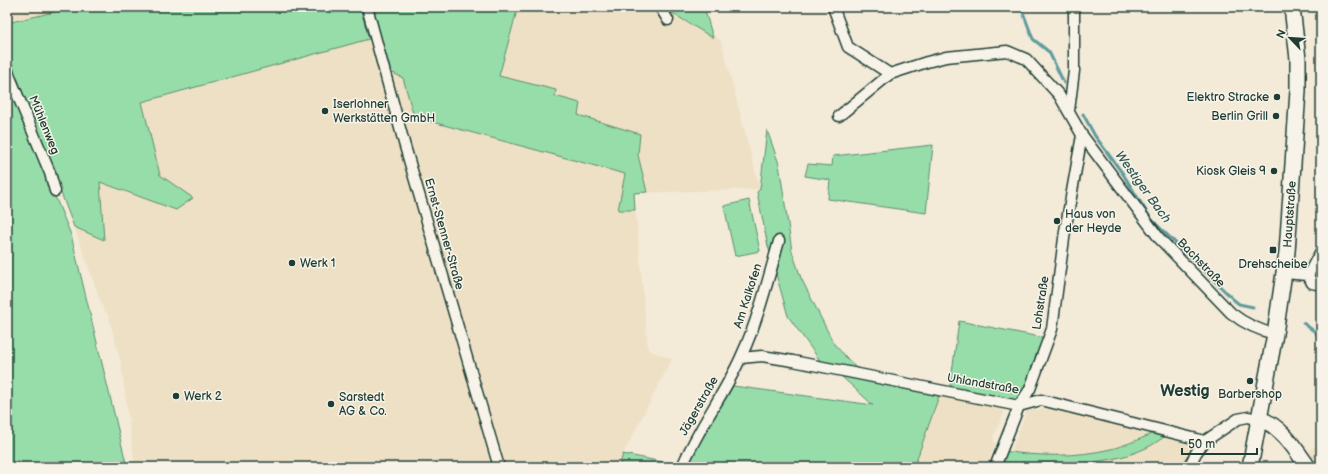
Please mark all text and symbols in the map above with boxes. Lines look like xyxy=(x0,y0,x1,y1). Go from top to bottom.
north arrow xyxy=(1270,18,1310,58)
text: N xyxy=(1274,27,1289,40)
place label: Elektro Stracke xyxy=(1187,90,1269,105)
marker: Elektro Stracke xyxy=(1272,92,1282,102)
street label: Mühlenweg xyxy=(25,93,63,157)
place label: Iserlohner Werkstätten GmbH xyxy=(333,97,435,126)
marker: Iserlohner Werkstätten GmbH xyxy=(320,106,330,116)
place label: Berlin Grill xyxy=(1211,109,1268,124)
marker: Berlin Grill xyxy=(1271,111,1281,121)
water label: Westiger Bach xyxy=(1111,148,1175,226)
place label: Kiosk Gleis 9 xyxy=(1196,164,1266,179)
marker: Kiosk Gleis 9 xyxy=(1269,166,1279,176)
street label: Ernst-Stenner-Straße xyxy=(421,176,467,292)
street label: Hauptstraße xyxy=(1280,180,1299,248)
place label: Haus von der Heyde xyxy=(1065,207,1121,236)
marker: Haus von der Heyde xyxy=(1052,216,1062,226)
street label: Bachstraße xyxy=(1174,235,1228,291)
marker: Drehscheibe xyxy=(1268,245,1278,255)
place label: Werk 1 xyxy=(300,256,335,271)
place label: Drehscheibe xyxy=(1238,257,1308,272)
marker: Werk 1 xyxy=(287,258,297,268)
street label: Am Kalkofen xyxy=(730,262,766,330)
street label: Lohstraße xyxy=(1029,275,1053,331)
street label: Uhlandstraße xyxy=(946,370,1020,398)
street label: Jägerstraße xyxy=(676,374,722,438)
marker: Barbershop xyxy=(1245,376,1255,386)
district label: Westig xyxy=(1160,382,1210,401)
place label: Barbershop xyxy=(1218,387,1282,402)
place label: Werk 2 xyxy=(184,389,222,404)
place label: Sarstedt AG & Co. xyxy=(339,390,387,419)
marker: Werk 2 xyxy=(171,391,181,401)
marker: Sarstedt AG & Co. xyxy=(326,399,336,409)
scale bar xyxy=(1182,430,1257,456)
text: 50 m xyxy=(1188,437,1215,452)

